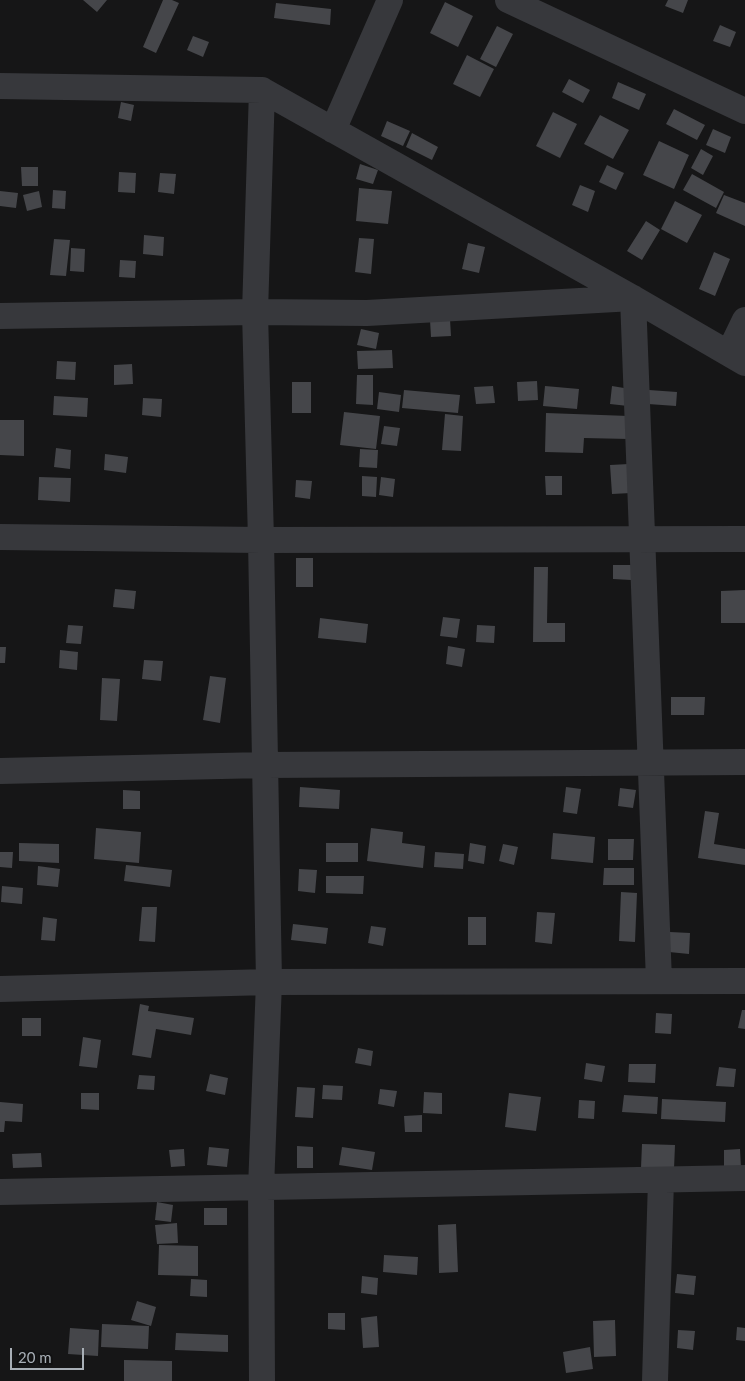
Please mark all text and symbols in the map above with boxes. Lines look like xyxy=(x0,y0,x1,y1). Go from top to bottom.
scale bar xyxy=(12,1338,86,1370)
text: 20 m xyxy=(18,1348,52,1366)

